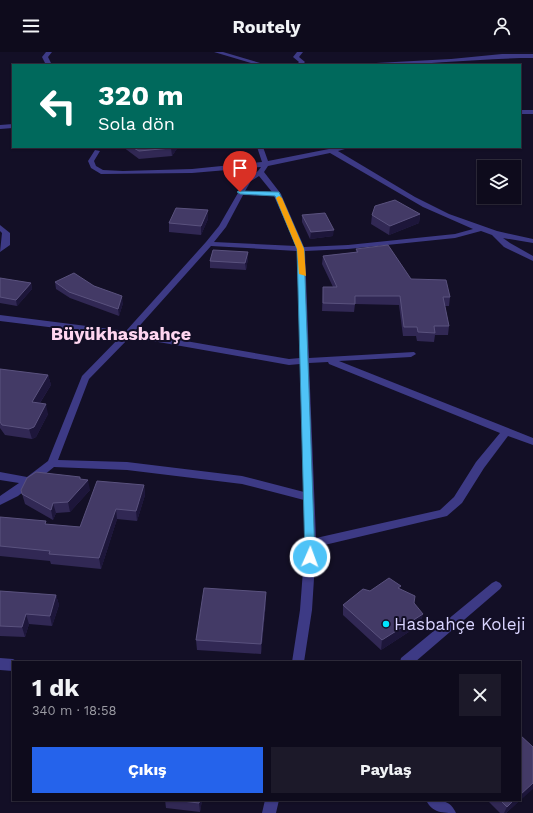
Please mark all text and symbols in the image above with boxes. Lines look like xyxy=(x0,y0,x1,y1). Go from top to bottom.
icon: menu xyxy=(20,15,42,37)
icon: person xyxy=(491,15,513,37)
text: Routely xyxy=(232,16,301,37)
text: 320 m xyxy=(98,79,184,112)
icon: left xyxy=(32,80,84,132)
text: Sola dön xyxy=(98,113,175,134)
pin xyxy=(223,151,257,192)
icon: arrive xyxy=(229,157,251,179)
map controls xyxy=(477,160,521,204)
button: layers xyxy=(477,160,521,204)
district label: Büyükhasbahçe xyxy=(51,323,191,344)
position arrow xyxy=(289,536,331,578)
place label: Hasbahçe Koleji xyxy=(394,614,526,634)
marker: Hasbahçe Koleji xyxy=(381,619,391,629)
text: 1 dk xyxy=(32,674,79,702)
button: close xyxy=(459,674,501,716)
text: 340 m · 18:58 xyxy=(32,703,116,718)
button: Çıkış xyxy=(32,747,263,793)
button: Paylaş xyxy=(271,747,501,793)

